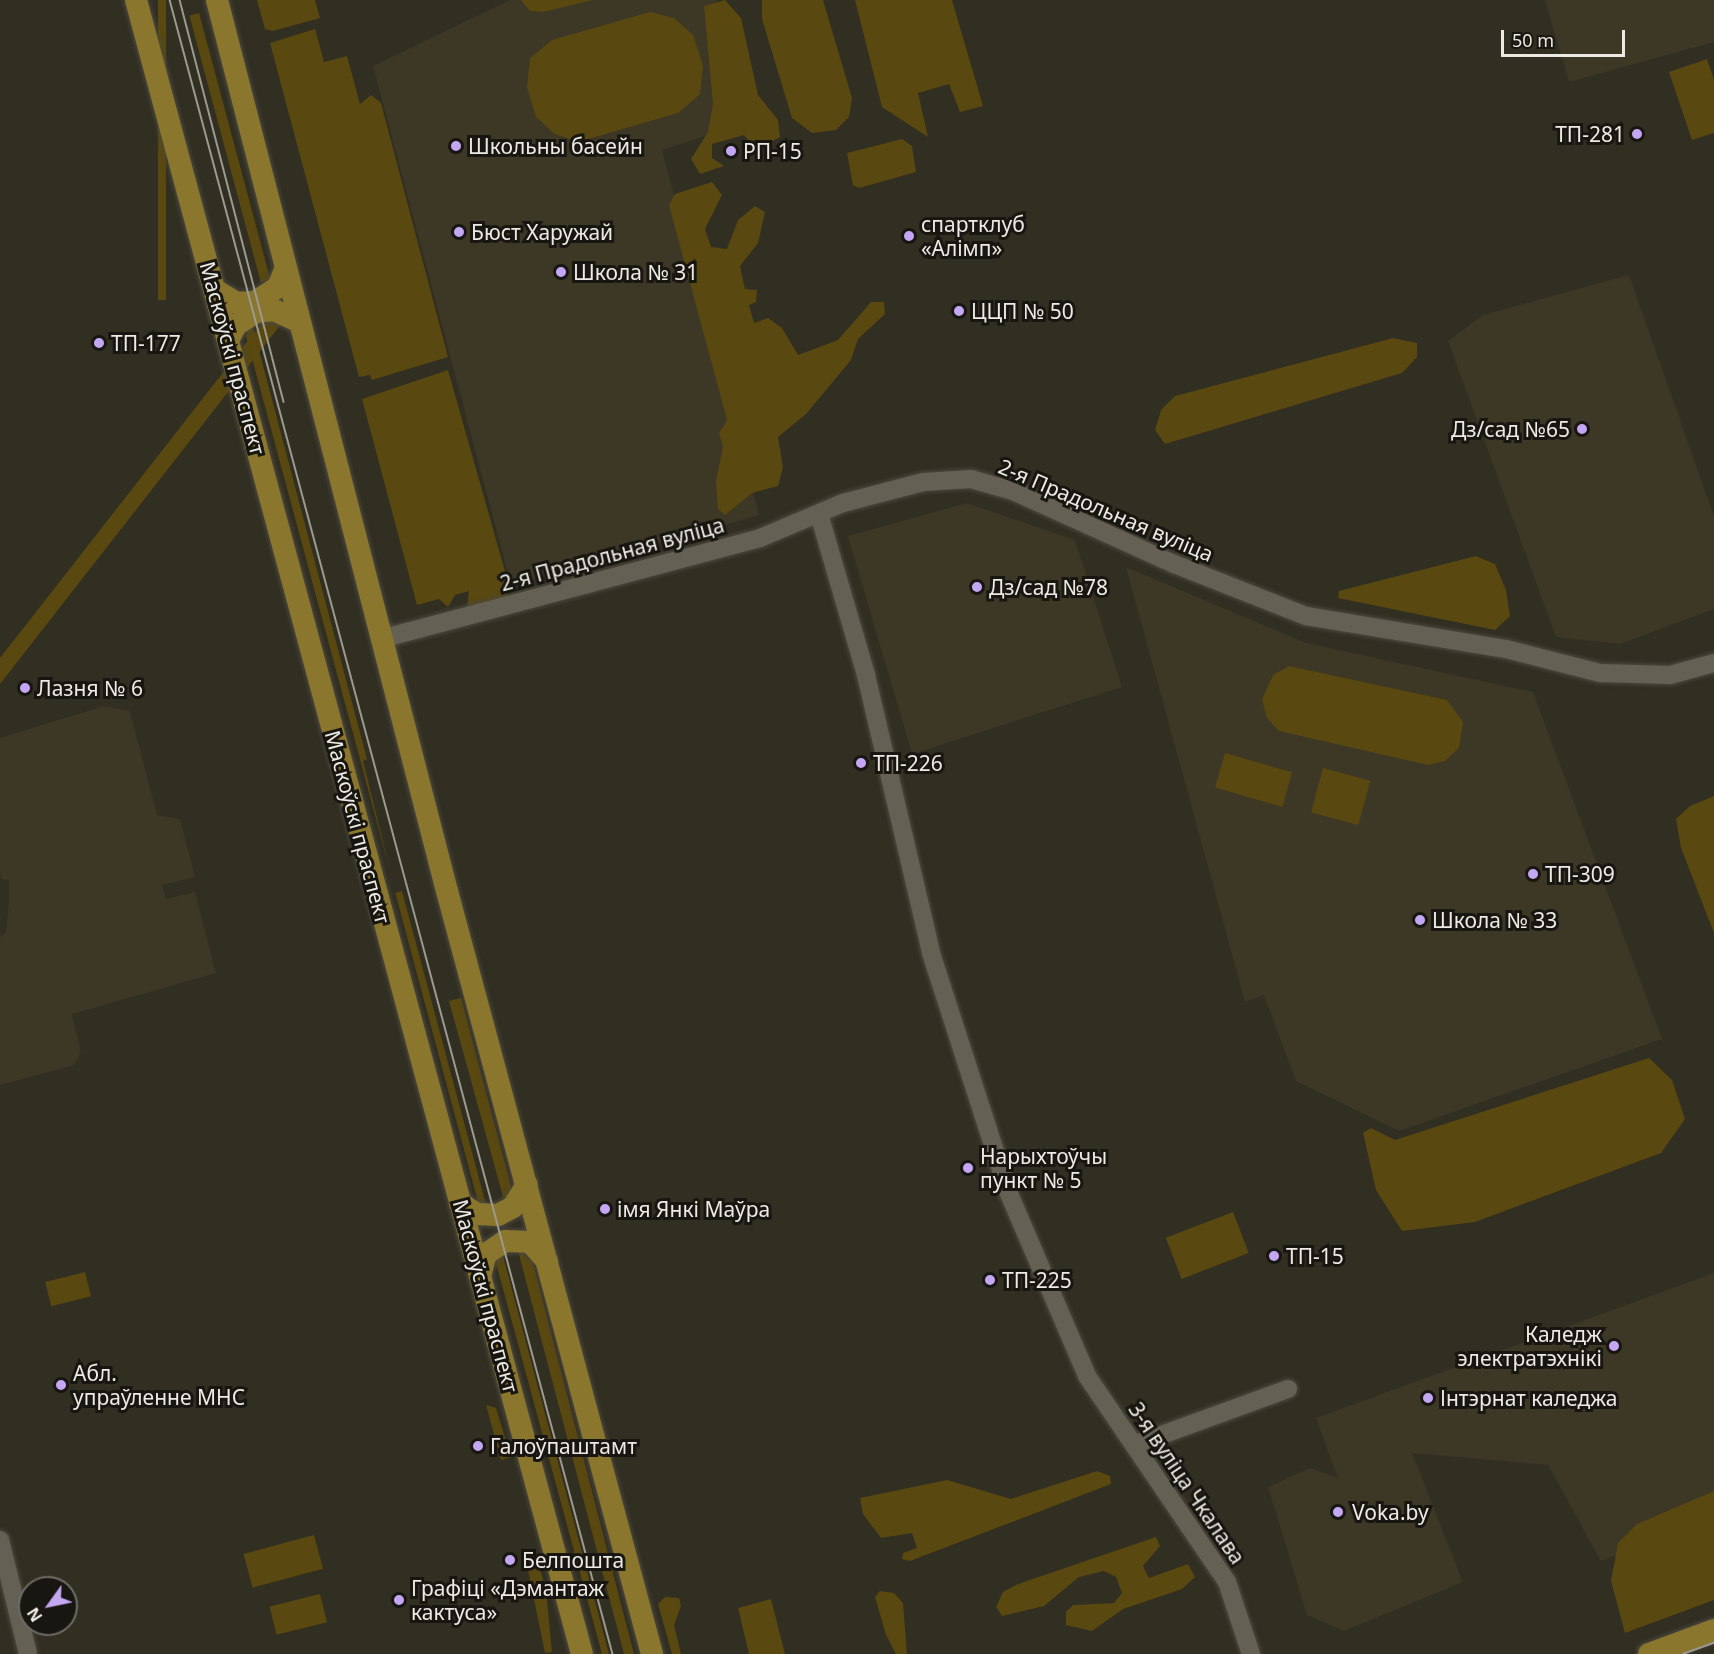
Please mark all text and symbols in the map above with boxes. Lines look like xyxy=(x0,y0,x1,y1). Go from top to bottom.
scale bar xyxy=(1504,18,1628,56)
text: 50 m xyxy=(1512,28,1554,52)
place label: ТП-281 xyxy=(1555,121,1625,147)
marker: ТП-281 xyxy=(1630,127,1644,141)
place label: Школьны басейн xyxy=(468,133,643,159)
place label: РП-15 xyxy=(743,138,802,164)
marker: Школьны басейн xyxy=(449,139,463,153)
marker: РП-15 xyxy=(724,144,738,158)
place label: спартклуб «Алімп» xyxy=(921,211,1025,261)
place label: Бюст Харужай xyxy=(471,219,613,245)
marker: Бюст Харужай xyxy=(452,225,466,239)
marker: спартклуб «Алімп» xyxy=(902,229,916,243)
street label: Маскоўскі праспект xyxy=(195,259,271,457)
place label: Школа № 31 xyxy=(573,259,698,285)
marker: Школа № 31 xyxy=(554,265,568,279)
place label: ЦЦП № 50 xyxy=(971,298,1074,324)
marker: ЦЦП № 50 xyxy=(952,304,966,318)
place label: ТП-177 xyxy=(111,330,181,356)
marker: ТП-177 xyxy=(92,336,106,350)
place label: Дз/сад №65 xyxy=(1451,416,1570,442)
marker: Дз/сад №65 xyxy=(1575,422,1589,436)
street label: 2-я Прадольная вуліца xyxy=(995,453,1217,567)
street label: 2-я Прадольная вуліца xyxy=(497,512,727,596)
place label: Дз/сад №78 xyxy=(989,574,1108,600)
marker: Дз/сад №78 xyxy=(970,580,984,594)
place label: Лазня № 6 xyxy=(37,675,143,701)
marker: Лазня № 6 xyxy=(18,681,32,695)
street label: Маскоўскі праспект xyxy=(320,728,396,926)
place label: ТП-226 xyxy=(873,750,943,776)
marker: ТП-226 xyxy=(854,756,868,770)
place label: ТП-309 xyxy=(1545,861,1615,887)
marker: ТП-309 xyxy=(1526,867,1540,881)
place label: Школа № 33 xyxy=(1432,907,1557,933)
marker: Школа № 33 xyxy=(1413,913,1427,927)
place label: Нарыхтоўчы пункт № 5 xyxy=(980,1143,1107,1193)
marker: Нарыхтоўчы пункт № 5 xyxy=(961,1161,975,1175)
place label: імя Янкі Маўра xyxy=(617,1196,770,1222)
street label: Маскоўскі праспект xyxy=(448,1197,524,1395)
marker: імя Янкі Маўра xyxy=(598,1202,612,1216)
place label: ТП-15 xyxy=(1286,1243,1344,1269)
marker: ТП-15 xyxy=(1267,1249,1281,1263)
place label: ТП-225 xyxy=(1002,1267,1072,1293)
marker: ТП-225 xyxy=(983,1273,997,1287)
place label: Каледж электратэхнікі xyxy=(1457,1321,1602,1371)
marker: Каледж электратэхнікі xyxy=(1607,1339,1621,1353)
place label: Абл. упраўленне МНС xyxy=(73,1360,245,1410)
marker: Абл. упраўленне МНС xyxy=(54,1378,68,1392)
place label: Інтэрнат каледжа xyxy=(1440,1385,1617,1411)
marker: Інтэрнат каледжа xyxy=(1421,1391,1435,1405)
street label: 3-я вуліца Чкалава xyxy=(1124,1397,1250,1569)
place label: Галоўпаштамт xyxy=(490,1433,637,1459)
marker: Галоўпаштамт xyxy=(471,1439,485,1453)
place label: Voka.by xyxy=(1352,1499,1429,1525)
marker: Voka.by xyxy=(1329,1503,1347,1521)
place label: Белпошта xyxy=(522,1547,624,1573)
marker: Белпошта xyxy=(503,1553,517,1567)
place label: Графіці «Дэмантаж кактуса» xyxy=(411,1575,604,1625)
north arrow xyxy=(18,1576,78,1636)
marker: Графіці «Дэмантаж кактуса» xyxy=(392,1593,406,1607)
text: N xyxy=(22,1603,47,1626)

